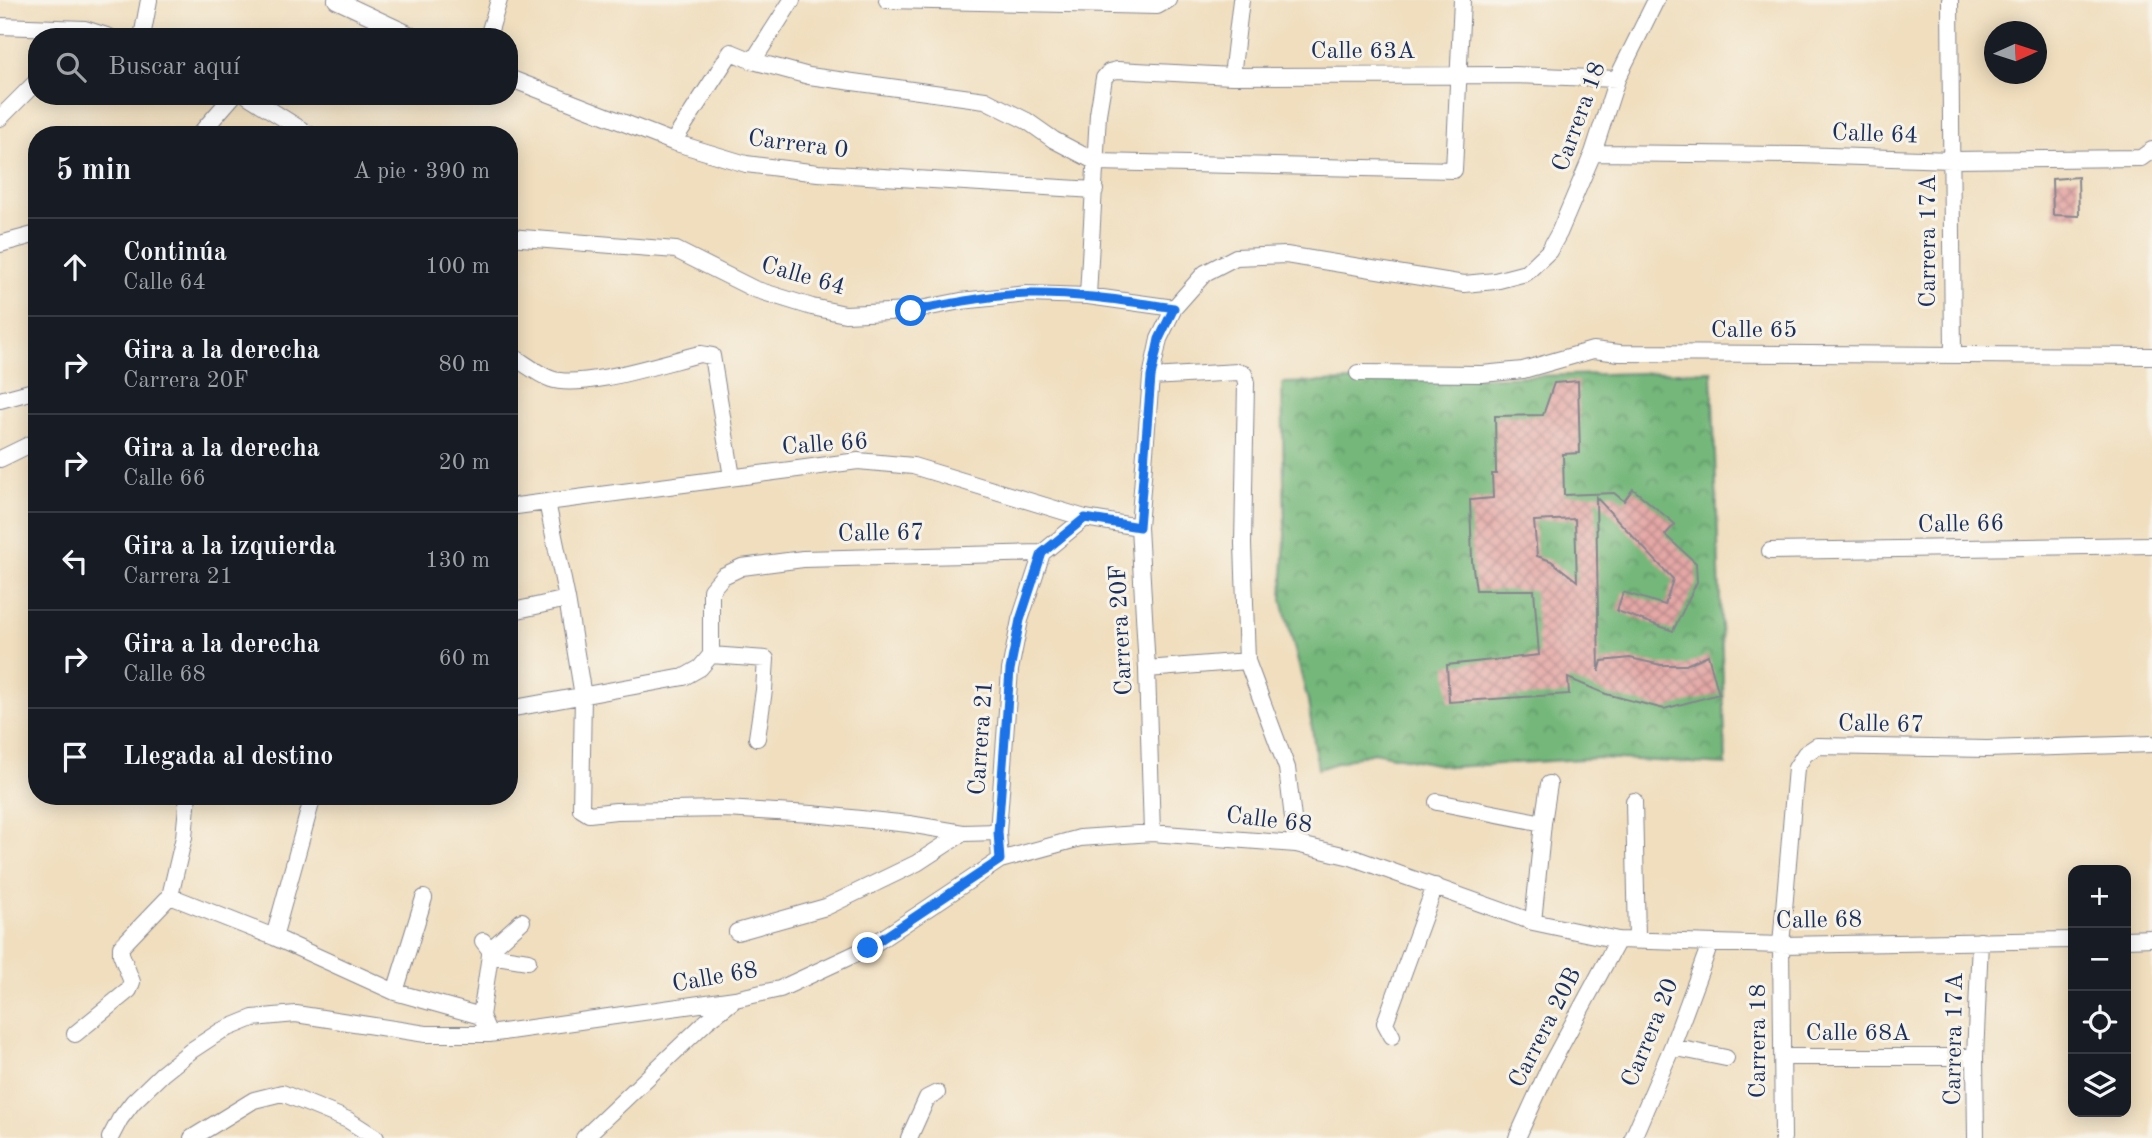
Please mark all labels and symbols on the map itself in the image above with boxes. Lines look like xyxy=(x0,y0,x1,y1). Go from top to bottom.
north arrow xyxy=(1984,21,2047,84)
street label: Calle 63A xyxy=(1311,40,1415,64)
street label: Carrera 18 xyxy=(1549,59,1611,175)
street label: Calle 64 xyxy=(1831,121,1919,149)
street label: Carrera 0 xyxy=(746,127,850,163)
street label: Carrera 17A xyxy=(1917,174,1941,308)
street label: Calle 64 xyxy=(758,254,848,300)
route start xyxy=(895,295,926,326)
street label: Calle 65 xyxy=(1711,319,1797,343)
street label: Calle 66 xyxy=(781,430,869,460)
street label: Calle 66 xyxy=(1918,512,2004,538)
street label: Calle 67 xyxy=(838,521,924,547)
street label: Carrera 20F xyxy=(1107,564,1137,696)
street label: Carrera 21 xyxy=(966,680,998,796)
street label: Calle 67 xyxy=(1838,712,1924,738)
street label: Calle 68 xyxy=(1225,804,1313,838)
street label: Calle 68 xyxy=(1776,908,1862,934)
route end xyxy=(852,932,883,963)
street label: Calle 68 xyxy=(670,959,760,997)
street label: Carrera 20B xyxy=(1505,964,1587,1092)
street label: Carrera 17A xyxy=(1942,972,1968,1106)
street label: Carrera 20 xyxy=(1618,975,1684,1091)
street label: Carrera 18 xyxy=(1747,984,1771,1098)
street label: Calle 68A xyxy=(1806,1022,1910,1046)

